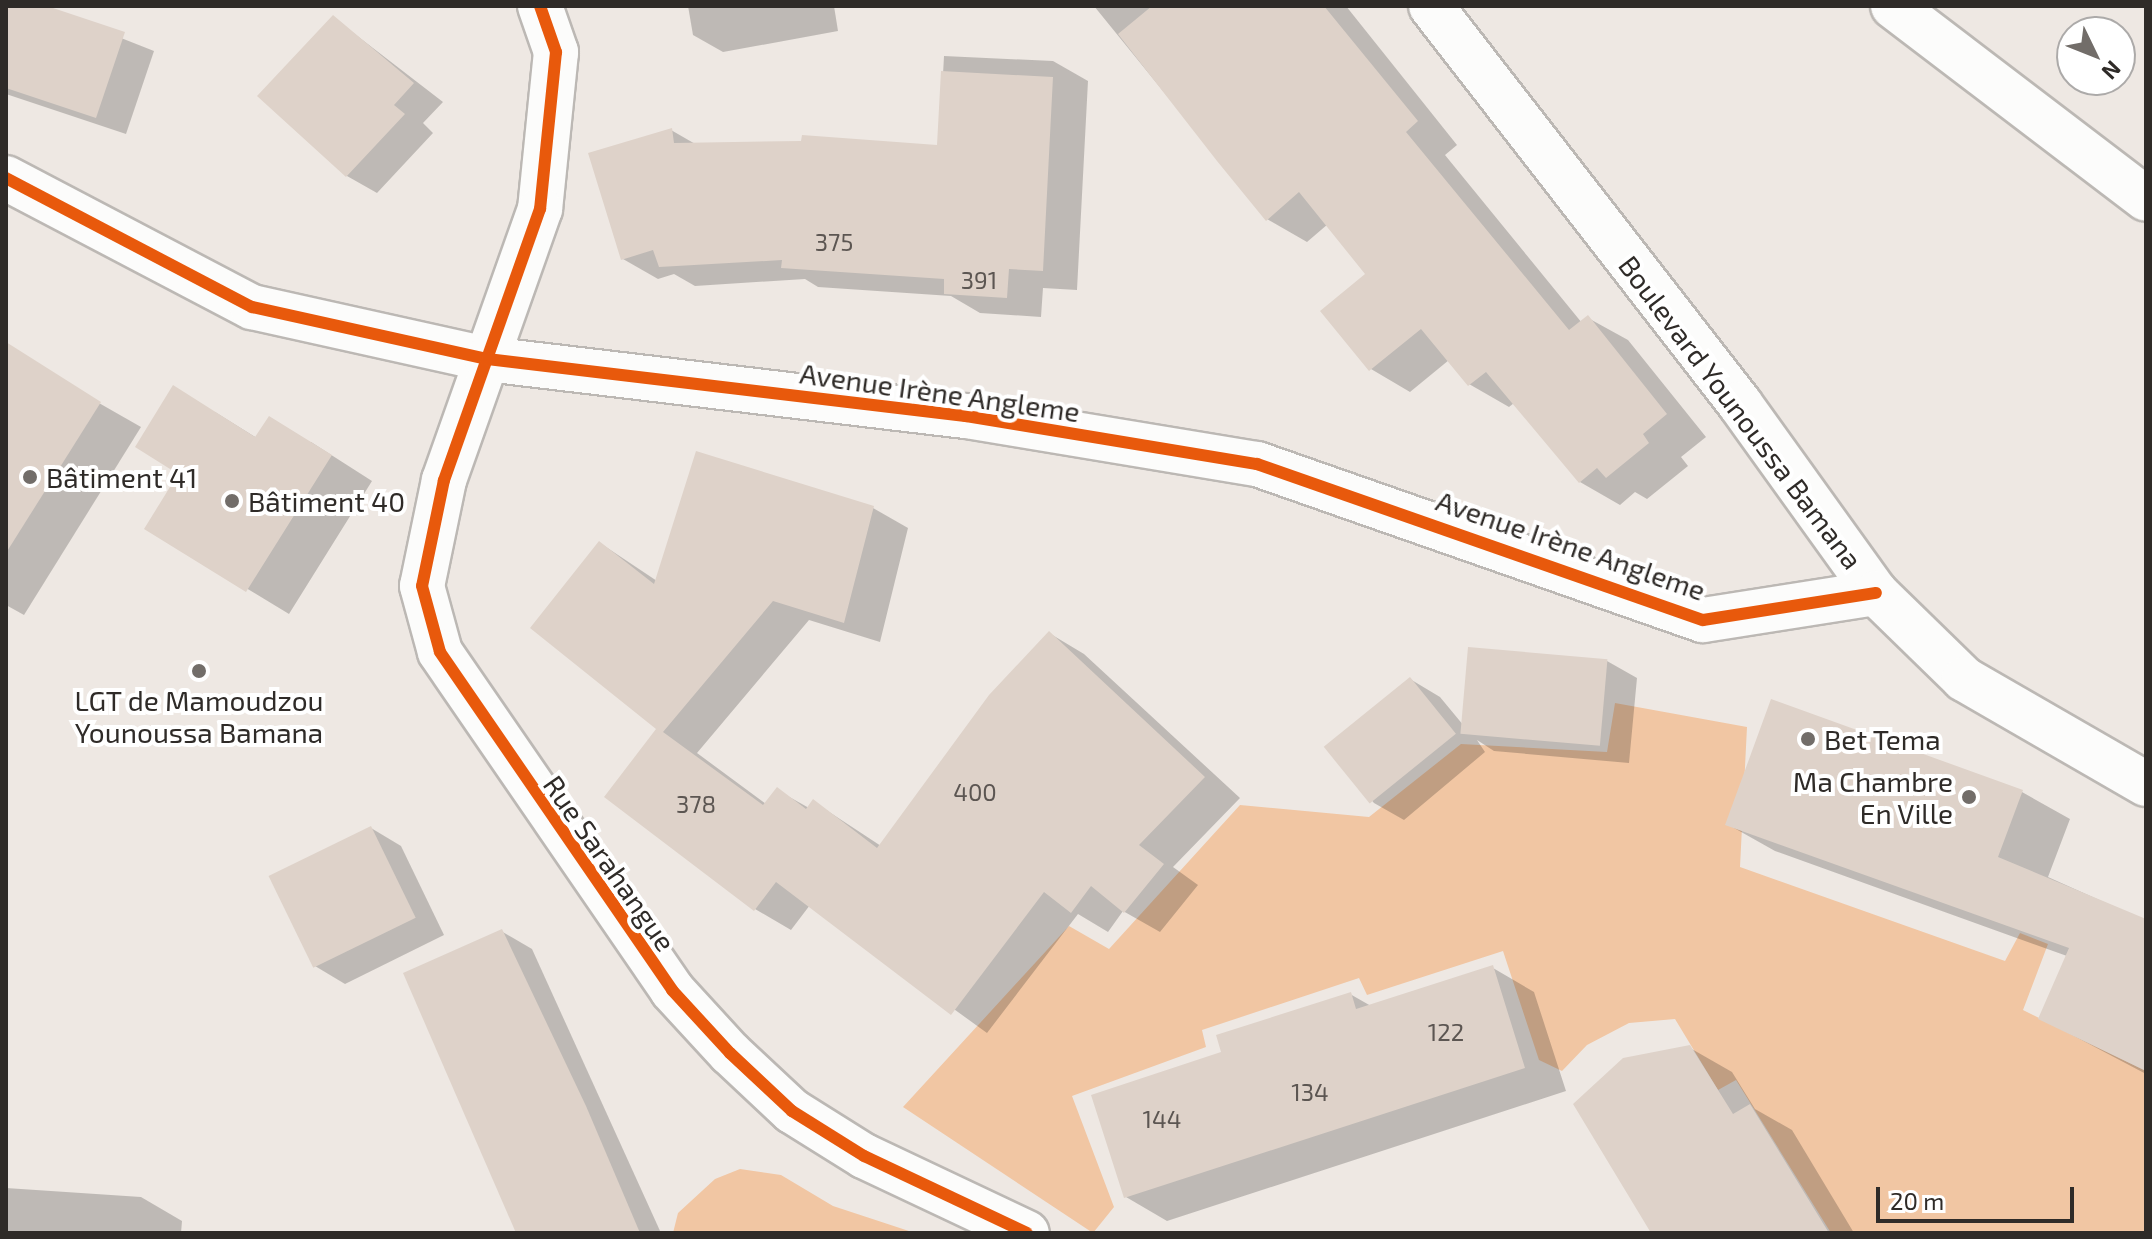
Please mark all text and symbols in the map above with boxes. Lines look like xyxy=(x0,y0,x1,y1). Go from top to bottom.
north arrow xyxy=(2056,16,2136,96)
text: N xyxy=(2097,56,2127,86)
house number: 375 xyxy=(815,228,853,256)
street label: Boulevard Younoussa Bamana xyxy=(1612,248,1870,576)
house number: 391 xyxy=(961,266,997,294)
street label: Avenue Irène Angleme xyxy=(797,356,1083,428)
place label: Bâtiment 41 xyxy=(46,460,197,494)
marker: Bâtiment 41 xyxy=(21,468,39,486)
street label: Avenue Irène Angleme xyxy=(1432,483,1710,607)
place label: Bâtiment 40 xyxy=(248,484,405,518)
marker: Bâtiment 40 xyxy=(223,492,241,510)
marker: LGT de Mamoudzou Younoussa Bamana xyxy=(190,662,208,680)
place label: LGT de Mamoudzou Younoussa Bamana xyxy=(74,683,324,749)
place label: Bet Tema xyxy=(1824,722,1941,756)
marker: Bet Tema xyxy=(1799,730,1817,748)
place label: Ma Chambre En Ville xyxy=(1793,764,1953,830)
street label: Rue Sarahangue xyxy=(537,769,683,957)
house number: 400 xyxy=(953,778,997,806)
marker: Ma Chambre En Ville xyxy=(1960,788,1978,806)
house number: 378 xyxy=(676,790,716,818)
house number: 122 xyxy=(1428,1018,1464,1046)
house number: 134 xyxy=(1291,1078,1329,1106)
house number: 144 xyxy=(1142,1105,1182,1133)
scale bar xyxy=(1880,1171,2078,1221)
text: 20 m xyxy=(1890,1186,1944,1215)

